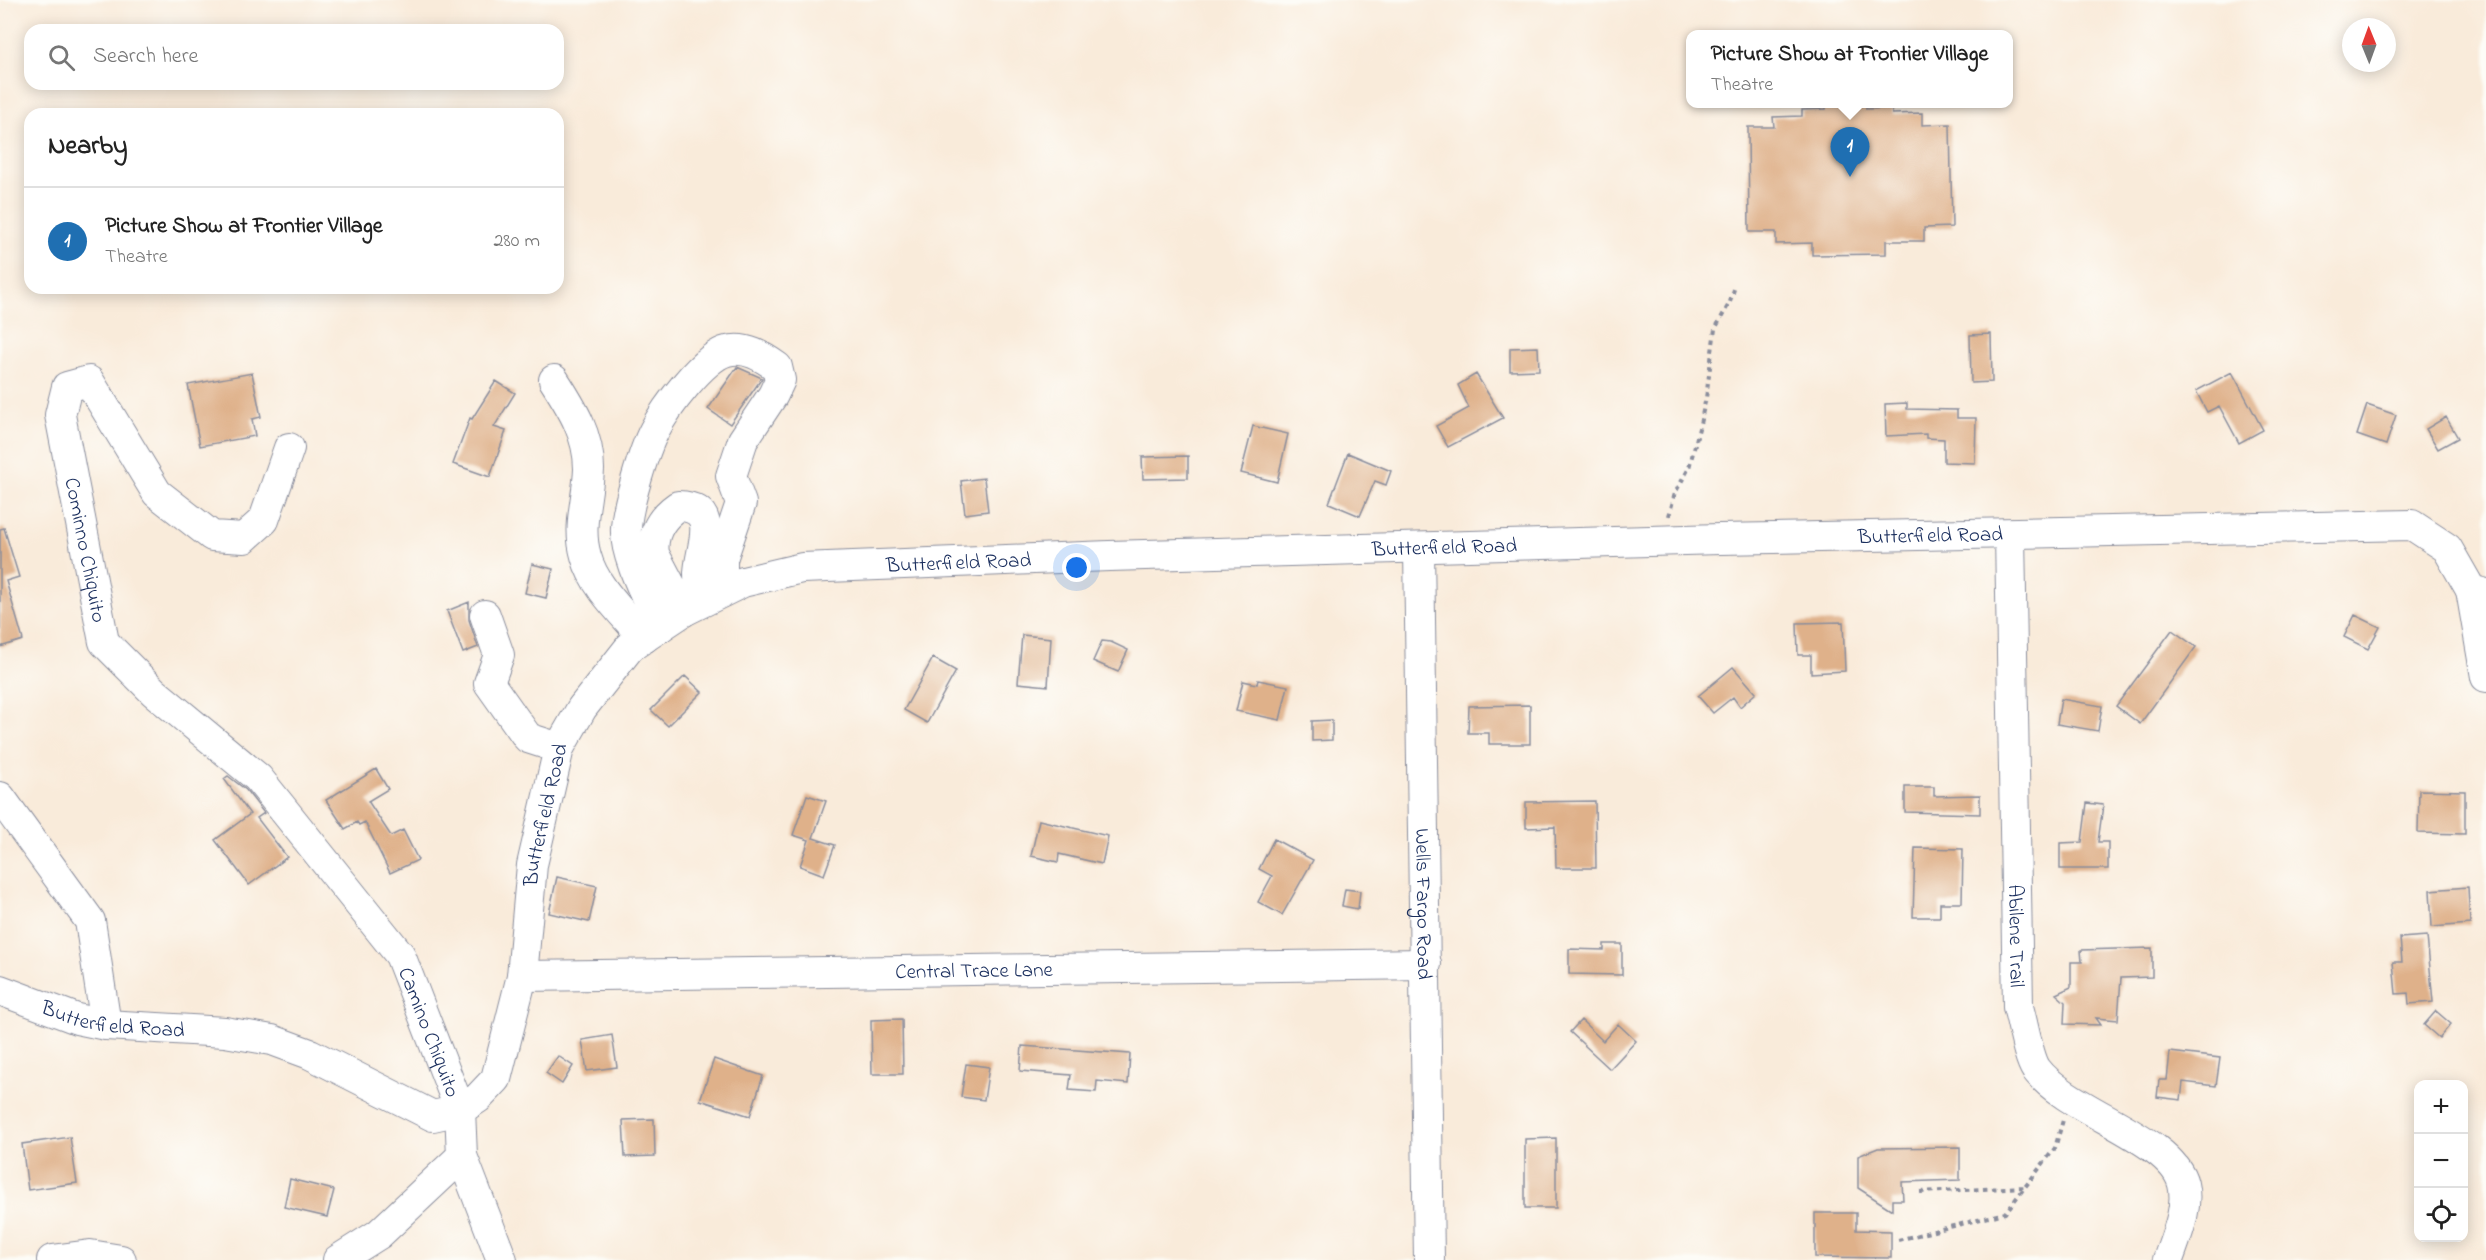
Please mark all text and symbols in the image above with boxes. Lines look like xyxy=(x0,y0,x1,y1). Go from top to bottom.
north arrow xyxy=(2342,18,2396,72)
search box xyxy=(24,24,564,90)
popup xyxy=(1686,30,2013,108)
text: Picture Show at Frontier Village xyxy=(1711,39,1988,71)
icon: search xyxy=(45,41,78,74)
text: Search here xyxy=(93,41,198,73)
text: Theatre xyxy=(1711,71,1773,100)
text: Nearby xyxy=(48,128,127,166)
pin: 1 xyxy=(1830,128,1870,177)
text: Picture Show at Frontier Village xyxy=(105,211,383,243)
text: 1 xyxy=(64,227,71,256)
text: 280 m xyxy=(493,227,540,256)
text: Theatre xyxy=(105,243,168,272)
street label: Cominno Chiquito xyxy=(55,475,113,625)
street label: Butterfield Road xyxy=(1856,520,2003,553)
street label: Butterfield Road xyxy=(1370,532,1518,566)
street label: Butterfield Road xyxy=(884,546,1032,582)
your location xyxy=(1062,553,1091,582)
street label: Butterfield Road xyxy=(517,741,577,888)
street label: Wells Fargo Road xyxy=(1405,828,1438,980)
street label: Abilene Trail xyxy=(1999,884,2031,988)
street label: Central Trace Lane xyxy=(895,956,1054,988)
street label: Camino Chiquito xyxy=(389,963,467,1102)
street label: Butterfield Road xyxy=(35,993,186,1047)
map controls xyxy=(2414,1080,2468,1242)
button: + xyxy=(2414,1080,2468,1134)
button: − xyxy=(2414,1134,2468,1188)
button: locate xyxy=(2414,1188,2468,1242)

